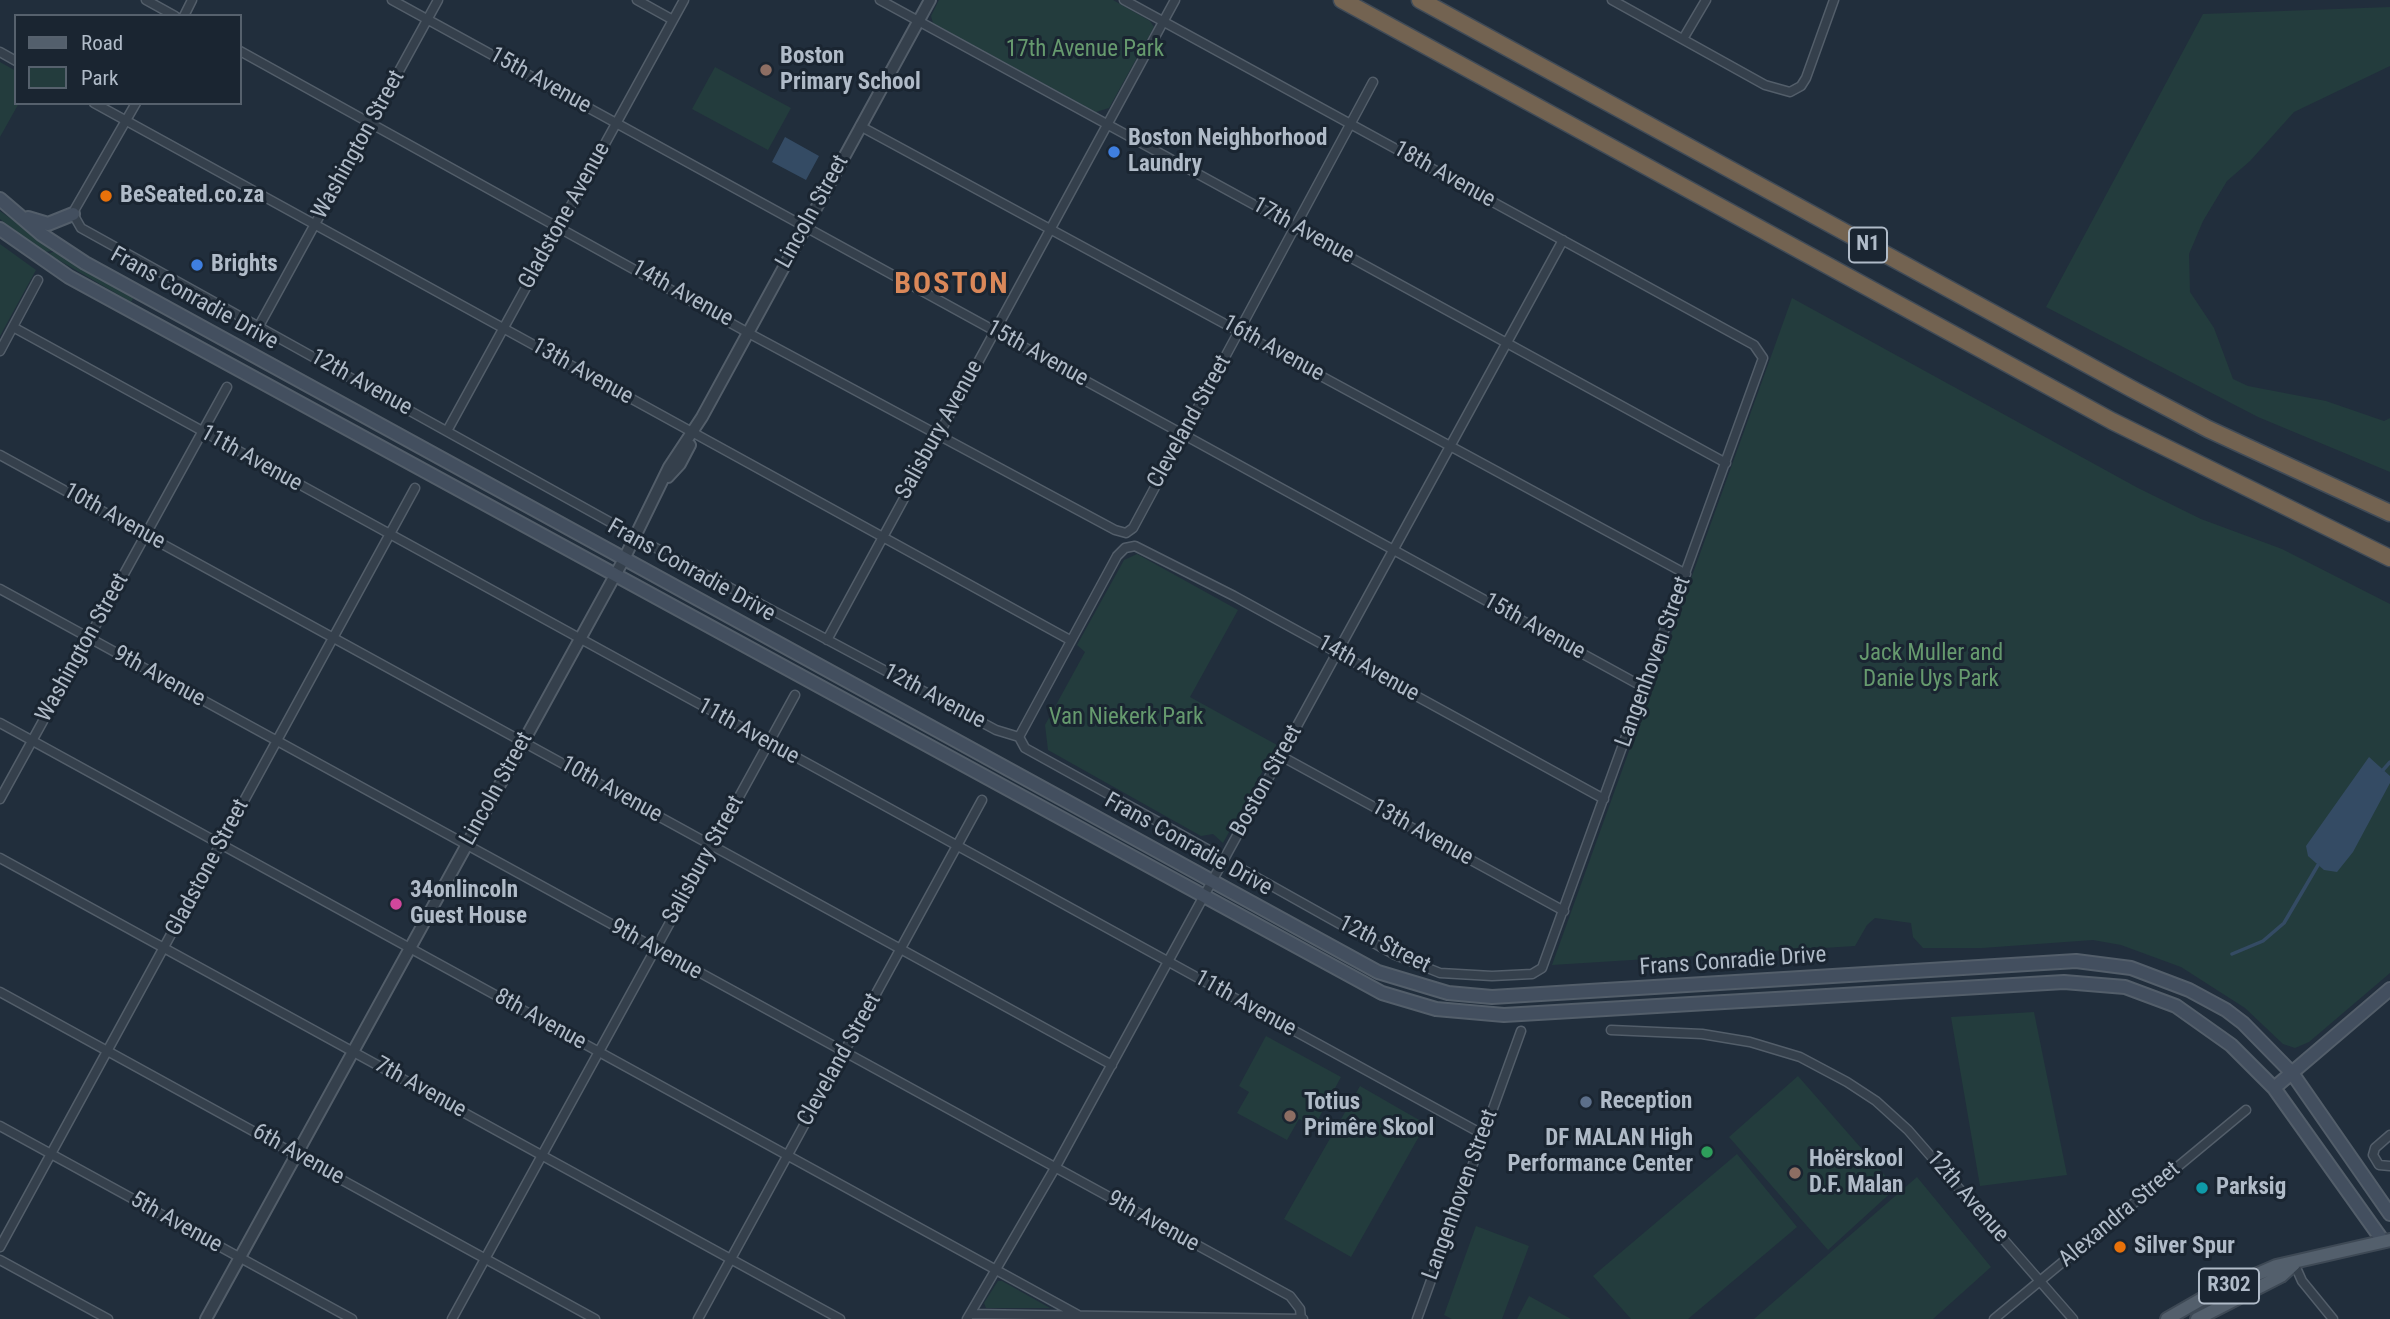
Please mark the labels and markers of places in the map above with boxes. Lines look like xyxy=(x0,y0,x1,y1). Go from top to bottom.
place label: Boston Primary School xyxy=(780,43,921,97)
marker: Boston Primary School xyxy=(758,62,774,78)
place label: Boston Neighborhood Laundry xyxy=(1128,125,1327,179)
marker: Boston Neighborhood Laundry xyxy=(1106,144,1122,160)
place label: BeSeated.co.za xyxy=(120,182,264,210)
marker: BeSeated.co.za xyxy=(98,188,114,204)
place label: Brights xyxy=(211,251,278,279)
marker: Brights xyxy=(189,257,205,273)
place label: 34onlincoln Guest House xyxy=(410,877,527,931)
marker: 34onlincoln Guest House xyxy=(388,896,404,912)
place label: Reception xyxy=(1600,1088,1692,1116)
place label: Totius Primêre Skool xyxy=(1304,1089,1434,1143)
marker: Reception xyxy=(1578,1094,1594,1110)
marker: Totius Primêre Skool xyxy=(1282,1108,1298,1124)
place label: DF MALAN High Performance Center xyxy=(1507,1125,1693,1179)
marker: DF MALAN High Performance Center xyxy=(1699,1144,1715,1160)
place label: Hoërskool D.F. Malan xyxy=(1809,1146,1903,1200)
marker: Hoërskool D.F. Malan xyxy=(1787,1165,1803,1181)
place label: Parksig xyxy=(2216,1174,2286,1202)
marker: Parksig xyxy=(2194,1180,2210,1196)
place label: Silver Spur xyxy=(2134,1233,2235,1261)
marker: Silver Spur xyxy=(2112,1239,2128,1255)

